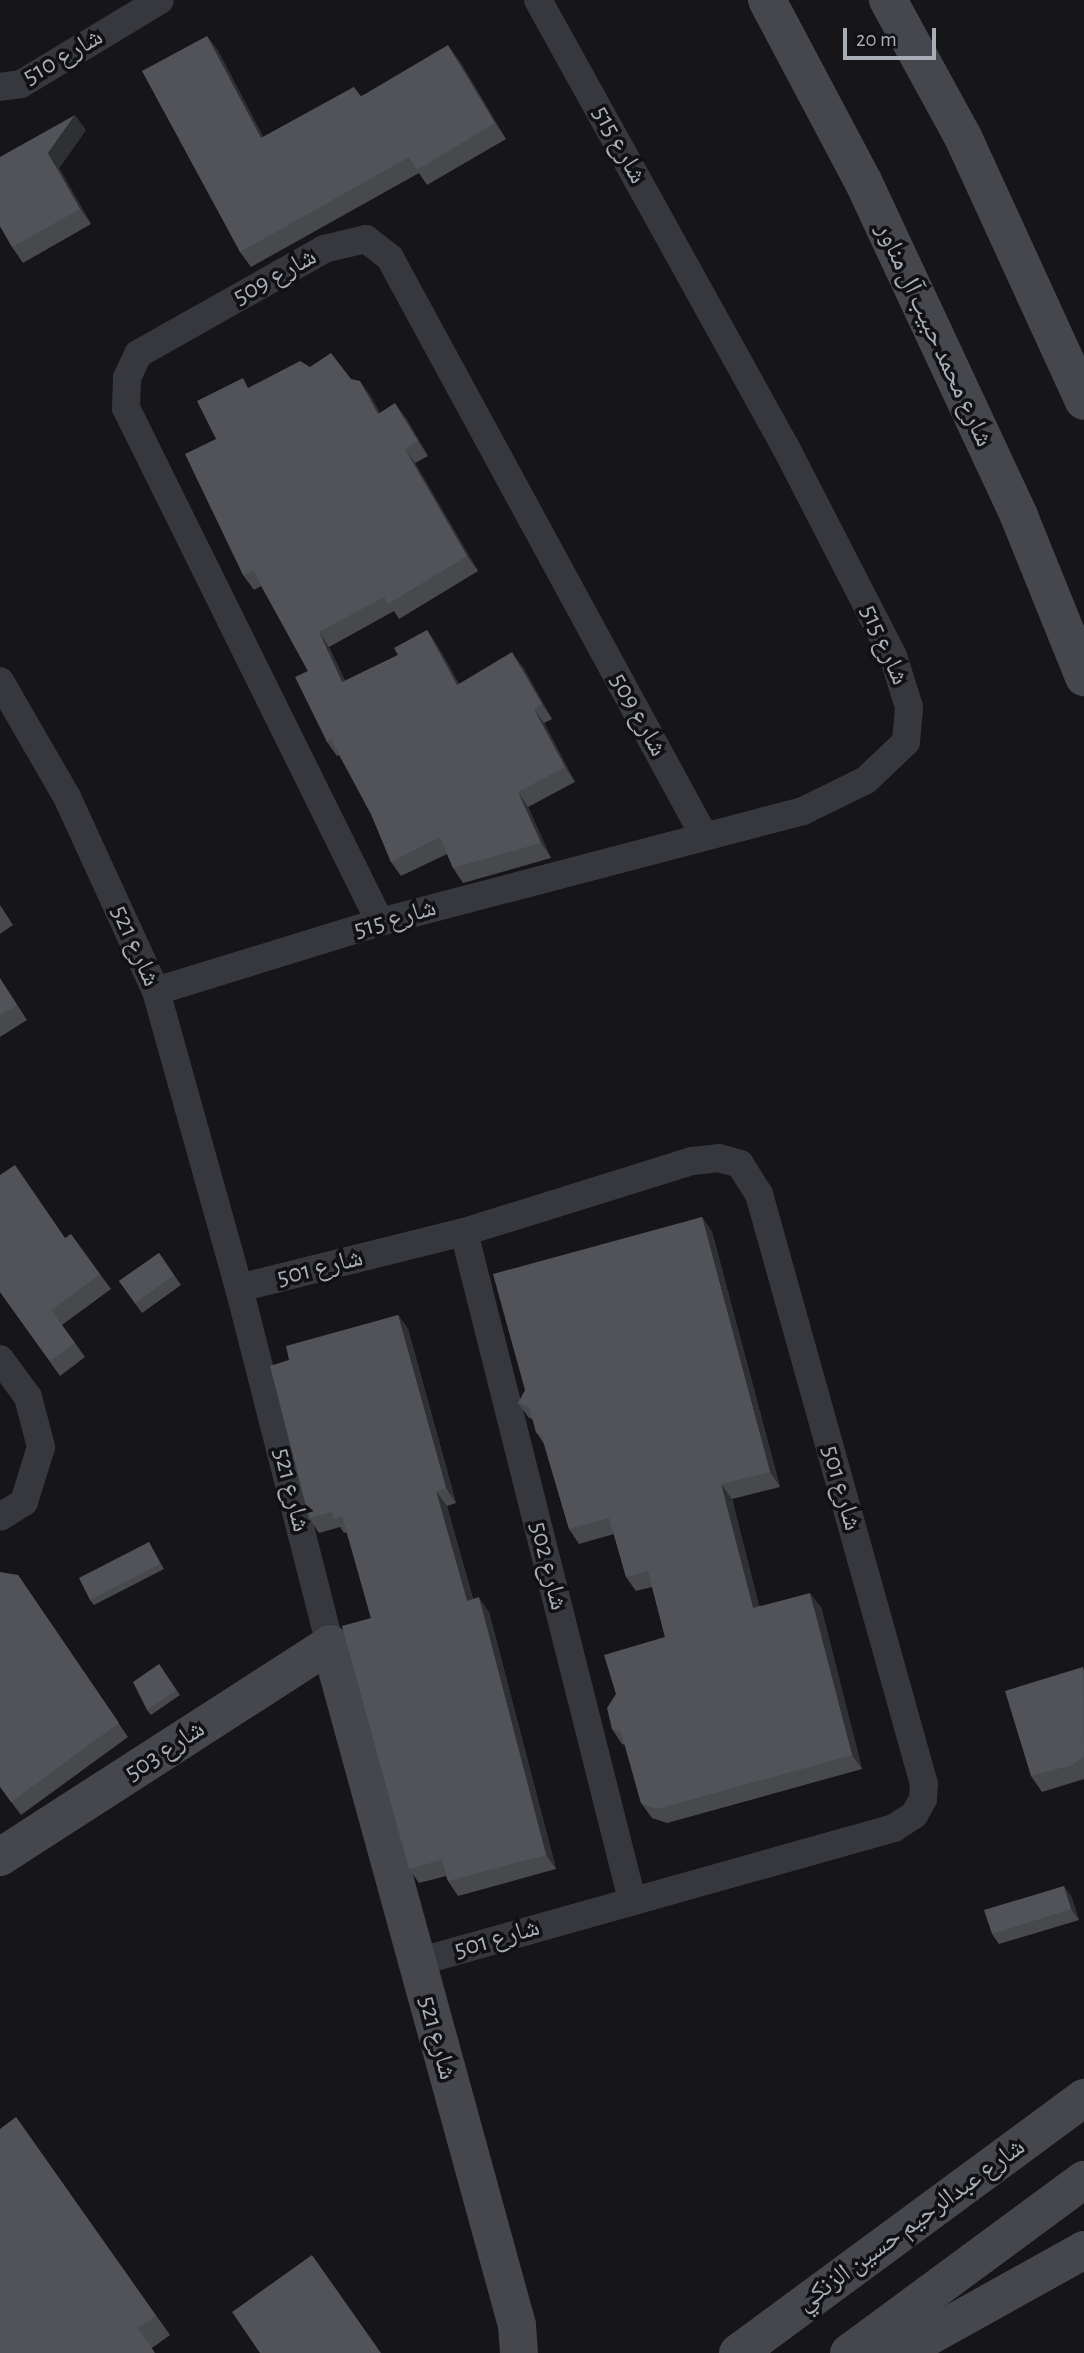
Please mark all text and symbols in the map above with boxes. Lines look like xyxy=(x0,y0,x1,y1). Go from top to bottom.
scale bar xyxy=(846,14,939,58)
street label: شارع 510 xyxy=(17,22,109,92)
text: 20 m xyxy=(856,29,897,50)
street label: شارع 515 xyxy=(585,101,653,189)
street label: شارع محمد حبيب آل مناور xyxy=(868,218,1000,452)
street label: شارع 509 xyxy=(228,241,322,313)
street label: شارع 515 xyxy=(853,600,915,690)
street label: شارع 509 xyxy=(602,668,674,762)
street label: شارع 515 xyxy=(350,892,440,946)
street label: شارع 521 xyxy=(103,901,167,991)
street label: شارع 501 xyxy=(274,1242,366,1294)
street label: شارع 501 xyxy=(814,1442,868,1534)
street label: شارع 521 xyxy=(266,1445,316,1535)
street label: شارع 502 xyxy=(522,1518,574,1614)
street label: شارع 503 xyxy=(119,1714,211,1788)
street label: شارع 501 xyxy=(451,1912,543,1966)
street label: شارع 521 xyxy=(411,1993,463,2083)
street label: شارع عبدالرحيم حسين الزنكي xyxy=(791,2132,1031,2318)

